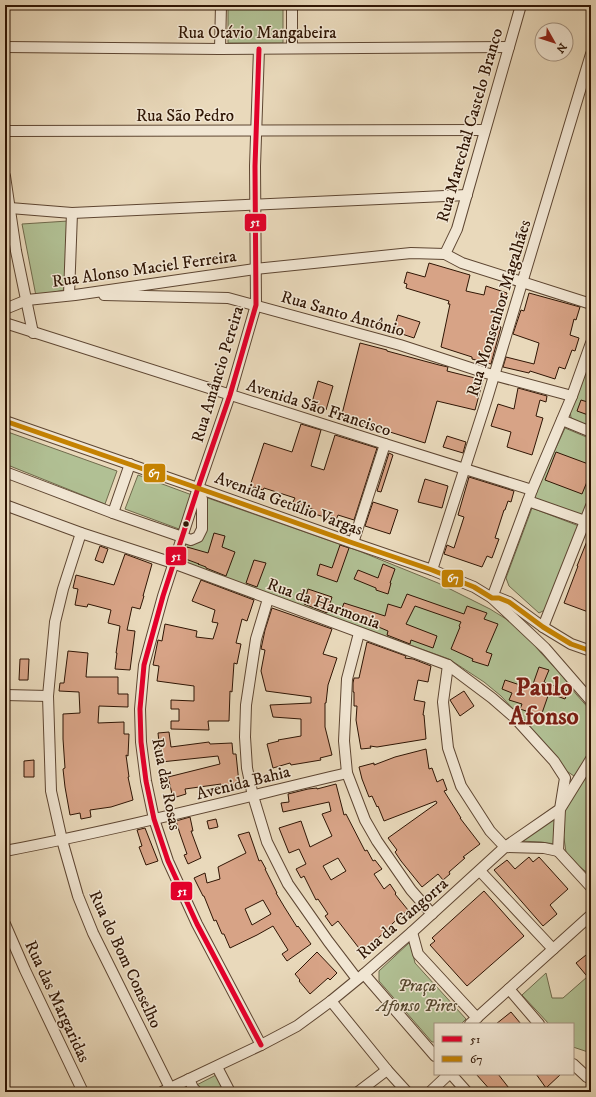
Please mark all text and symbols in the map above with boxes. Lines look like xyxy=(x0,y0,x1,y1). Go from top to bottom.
street label: Rua Otávio Mangabeira xyxy=(178,22,337,44)
north arrow xyxy=(534,22,574,62)
street label: Rua Marechal Castelo Branco xyxy=(432,26,508,225)
text: N xyxy=(553,40,569,56)
street label: Rua São Pedro xyxy=(136,105,234,127)
line badge: 51 xyxy=(244,213,267,232)
text: 51 xyxy=(249,216,260,230)
street label: Rua Monsenhor Magalhães xyxy=(462,217,536,399)
street label: Rua Alonso Maciel Ferreira xyxy=(51,245,238,293)
street label: Rua Santo Antônio xyxy=(278,286,407,342)
street label: Rua Amâncio Pereira xyxy=(187,303,249,445)
street label: Avenida São Francisco xyxy=(244,374,394,442)
line badge: 67 xyxy=(143,463,166,483)
text: 67 xyxy=(148,467,160,481)
street label: Avenida Getúlio Vargas xyxy=(212,467,366,541)
unlabelled marker xyxy=(181,519,191,529)
line badge: 51 xyxy=(165,546,187,566)
text: 51 xyxy=(170,550,181,564)
line badge: 67 xyxy=(441,569,464,588)
text: 67 xyxy=(447,572,459,586)
street label: Rua da Harmonia xyxy=(264,573,384,635)
district label: Paulo Afonso xyxy=(508,672,579,732)
street label: Rua das Rosas xyxy=(146,736,186,832)
street label: Avenida Bahia xyxy=(194,760,293,805)
street label: Rua da Gangorra xyxy=(352,873,454,964)
line badge: 51 xyxy=(170,881,193,901)
text: 51 xyxy=(176,885,187,899)
street label: Rua do Bom Conselho xyxy=(84,887,167,1032)
street label: Rua das Margaridas xyxy=(19,937,95,1066)
park label: Praça Afonso Pires xyxy=(375,975,458,1017)
legend xyxy=(434,1023,574,1075)
text: 51 xyxy=(470,1032,480,1047)
text: 67 xyxy=(470,1052,483,1067)

